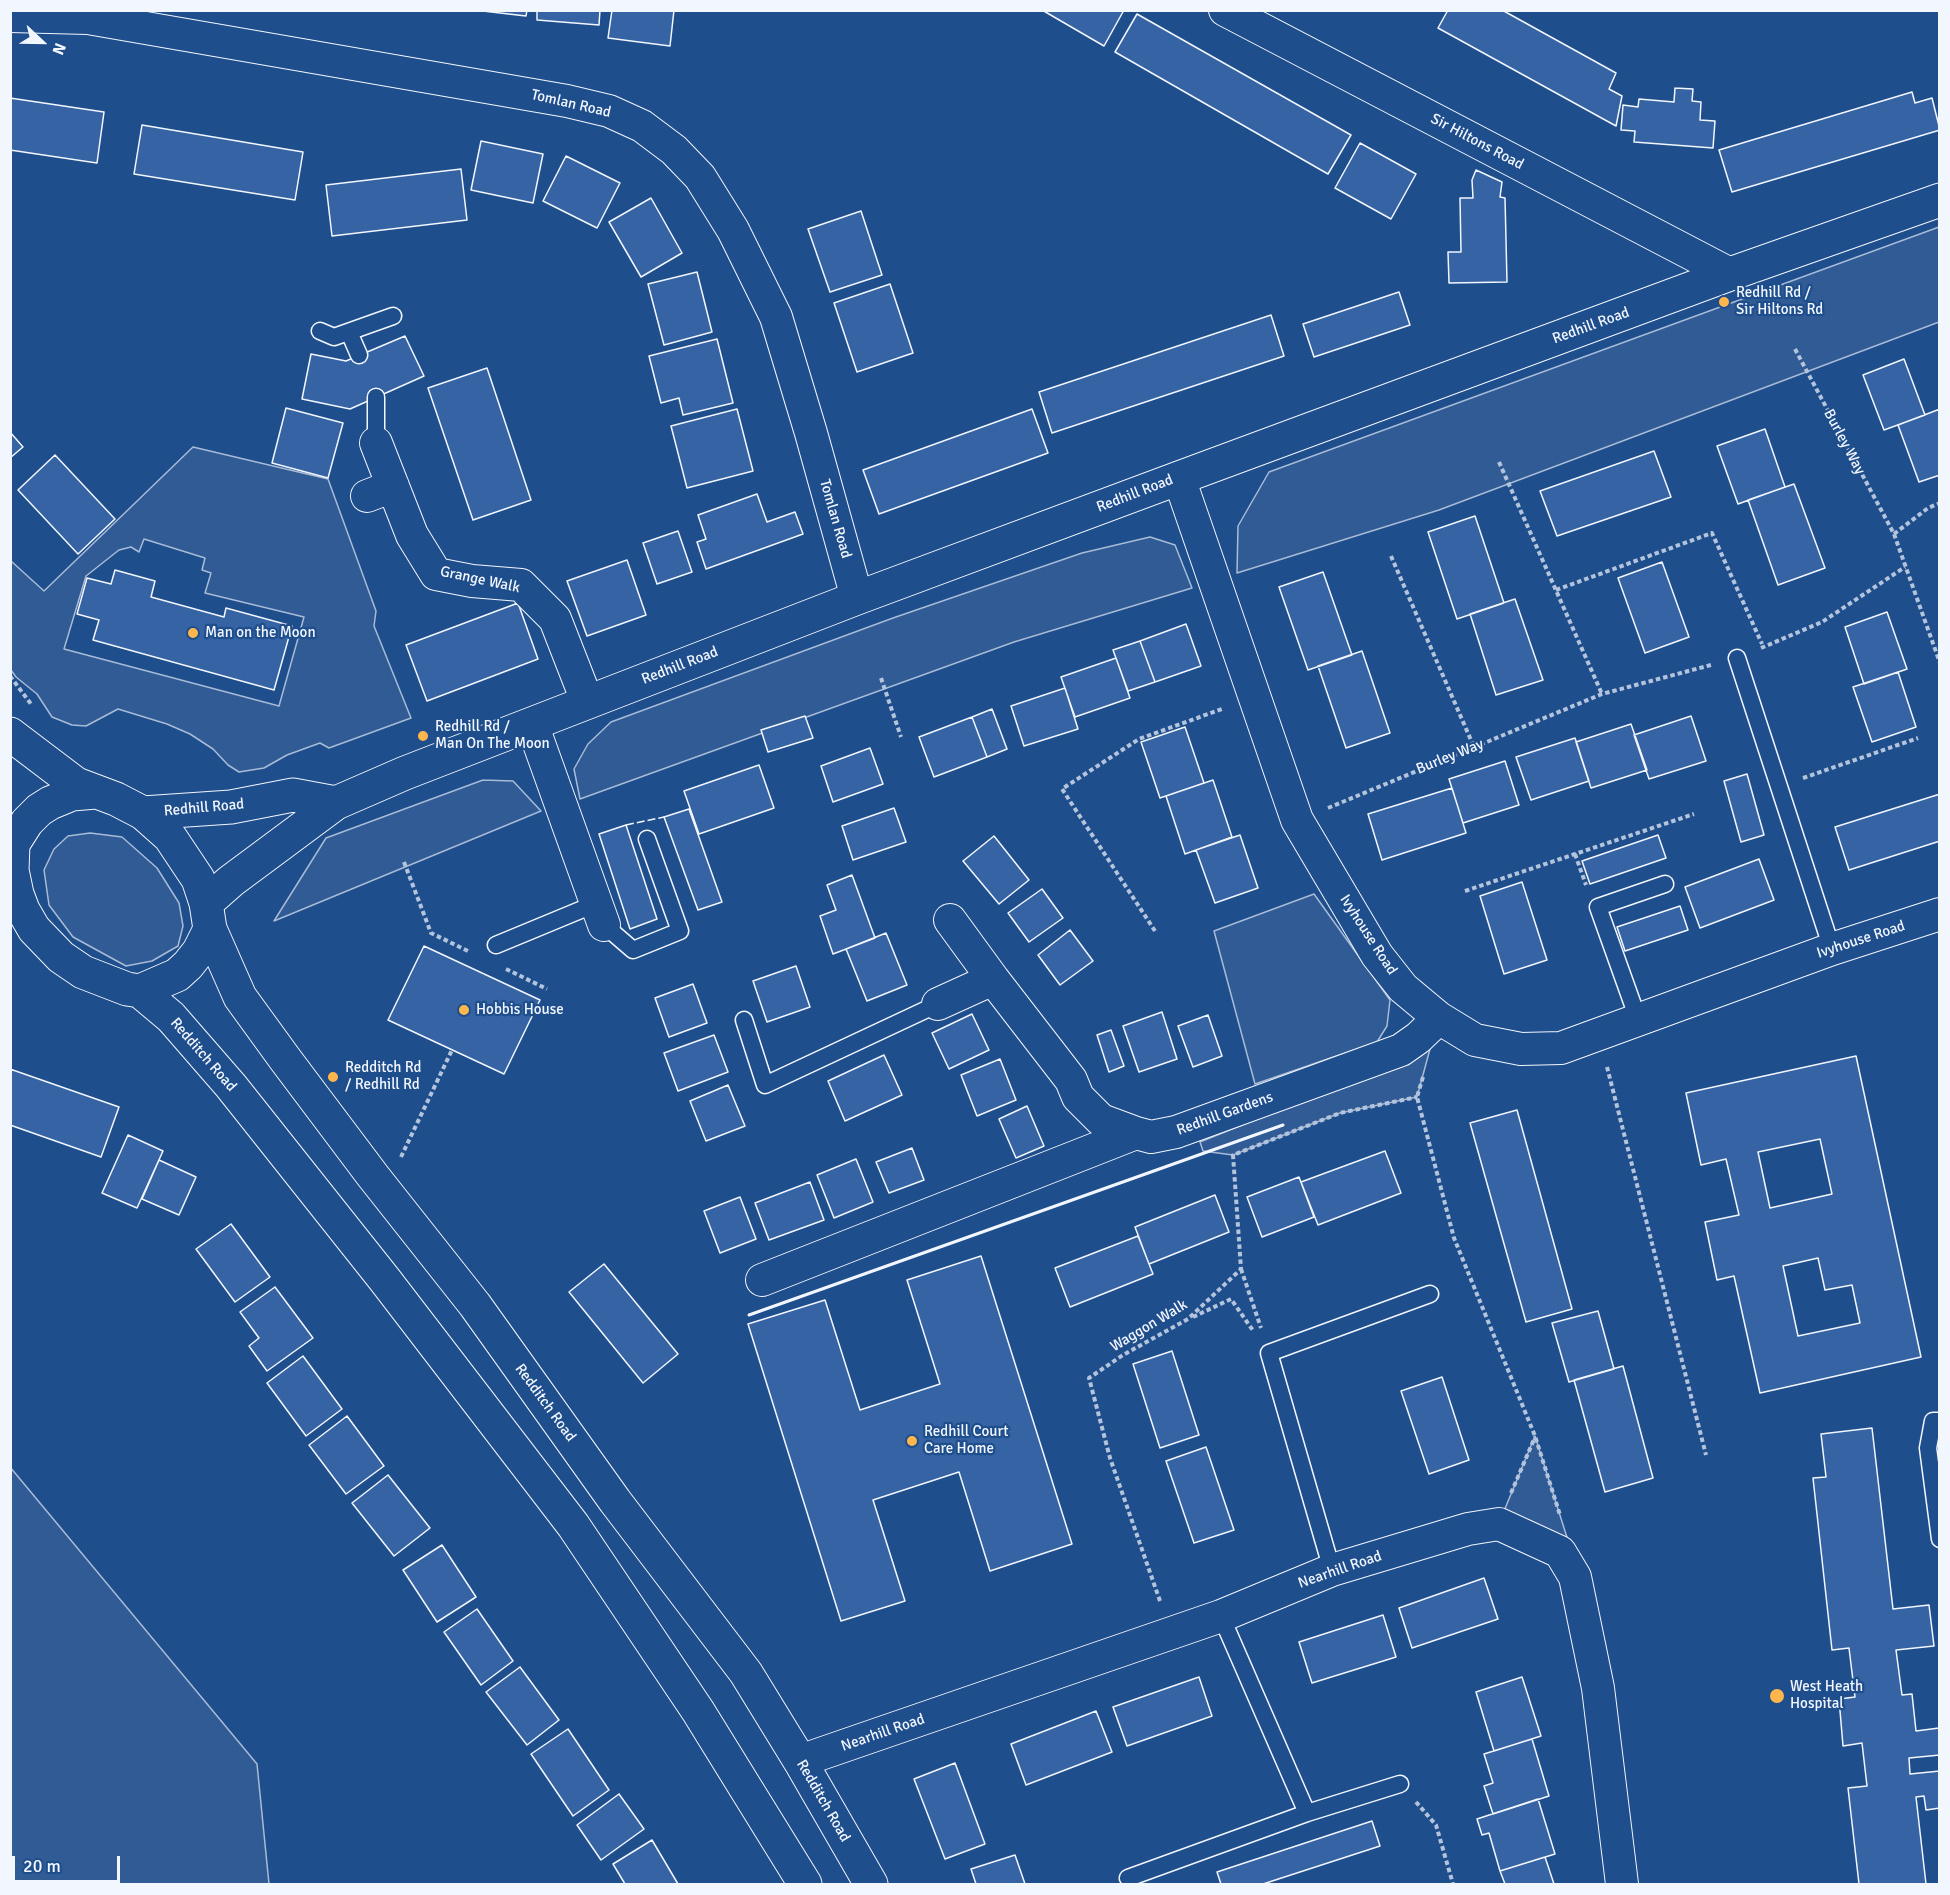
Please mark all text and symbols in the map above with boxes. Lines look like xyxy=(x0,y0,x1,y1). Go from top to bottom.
north arrow xyxy=(12,12,72,72)
text: N xyxy=(47,40,70,58)
street label: Tomlan Road xyxy=(529,86,613,122)
street label: Sir Hiltons Road xyxy=(1427,110,1527,174)
place label: Redhill Rd / Sir Hiltons Rd xyxy=(1736,284,1823,319)
marker: Redhill Rd / Sir Hiltons Rd xyxy=(1717,295,1731,309)
street label: Redhill Road xyxy=(1550,304,1632,348)
street label: Burley Way xyxy=(1819,406,1869,478)
street label: Redhill Road xyxy=(1094,471,1176,517)
street label: Tomlan Road xyxy=(815,477,855,561)
street label: Grange Walk xyxy=(438,563,522,597)
place label: Man on the Moon xyxy=(205,624,316,642)
marker: Man on the Moon xyxy=(186,626,200,640)
street label: Redhill Road xyxy=(639,643,721,689)
place label: Redhill Rd / Man On The Moon xyxy=(435,718,550,753)
marker: Redhill Rd / Man On The Moon xyxy=(416,729,430,743)
street label: Burley Way xyxy=(1414,735,1486,779)
street label: Redhill Road xyxy=(163,796,245,820)
street label: Ivyhouse Road xyxy=(1335,892,1401,978)
street label: Ivyhouse Road xyxy=(1815,917,1907,963)
place label: Hobbis House xyxy=(476,1001,564,1019)
marker: Hobbis House xyxy=(457,1003,471,1017)
street label: Redditch Road xyxy=(166,1014,240,1096)
place label: Redditch Rd / Redhill Rd xyxy=(345,1059,422,1094)
marker: Redditch Rd / Redhill Rd xyxy=(326,1070,340,1084)
street label: Redhill Gardens xyxy=(1174,1088,1276,1140)
street label: Waggon Walk xyxy=(1107,1296,1191,1356)
street label: Redditch Road xyxy=(511,1361,579,1445)
place label: Redhill Court Care Home xyxy=(924,1423,1008,1458)
marker: Redhill Court Care Home xyxy=(905,1434,919,1448)
street label: Nearhill Road xyxy=(1296,1547,1384,1593)
place label: West Heath Hospital xyxy=(1790,1678,1863,1713)
marker: West Heath Hospital xyxy=(1768,1687,1786,1705)
street label: Nearhill Road xyxy=(839,1710,927,1756)
street label: Redditch Road xyxy=(792,1757,854,1845)
scale bar xyxy=(15,1844,123,1882)
text: 20 m xyxy=(23,1855,61,1877)

